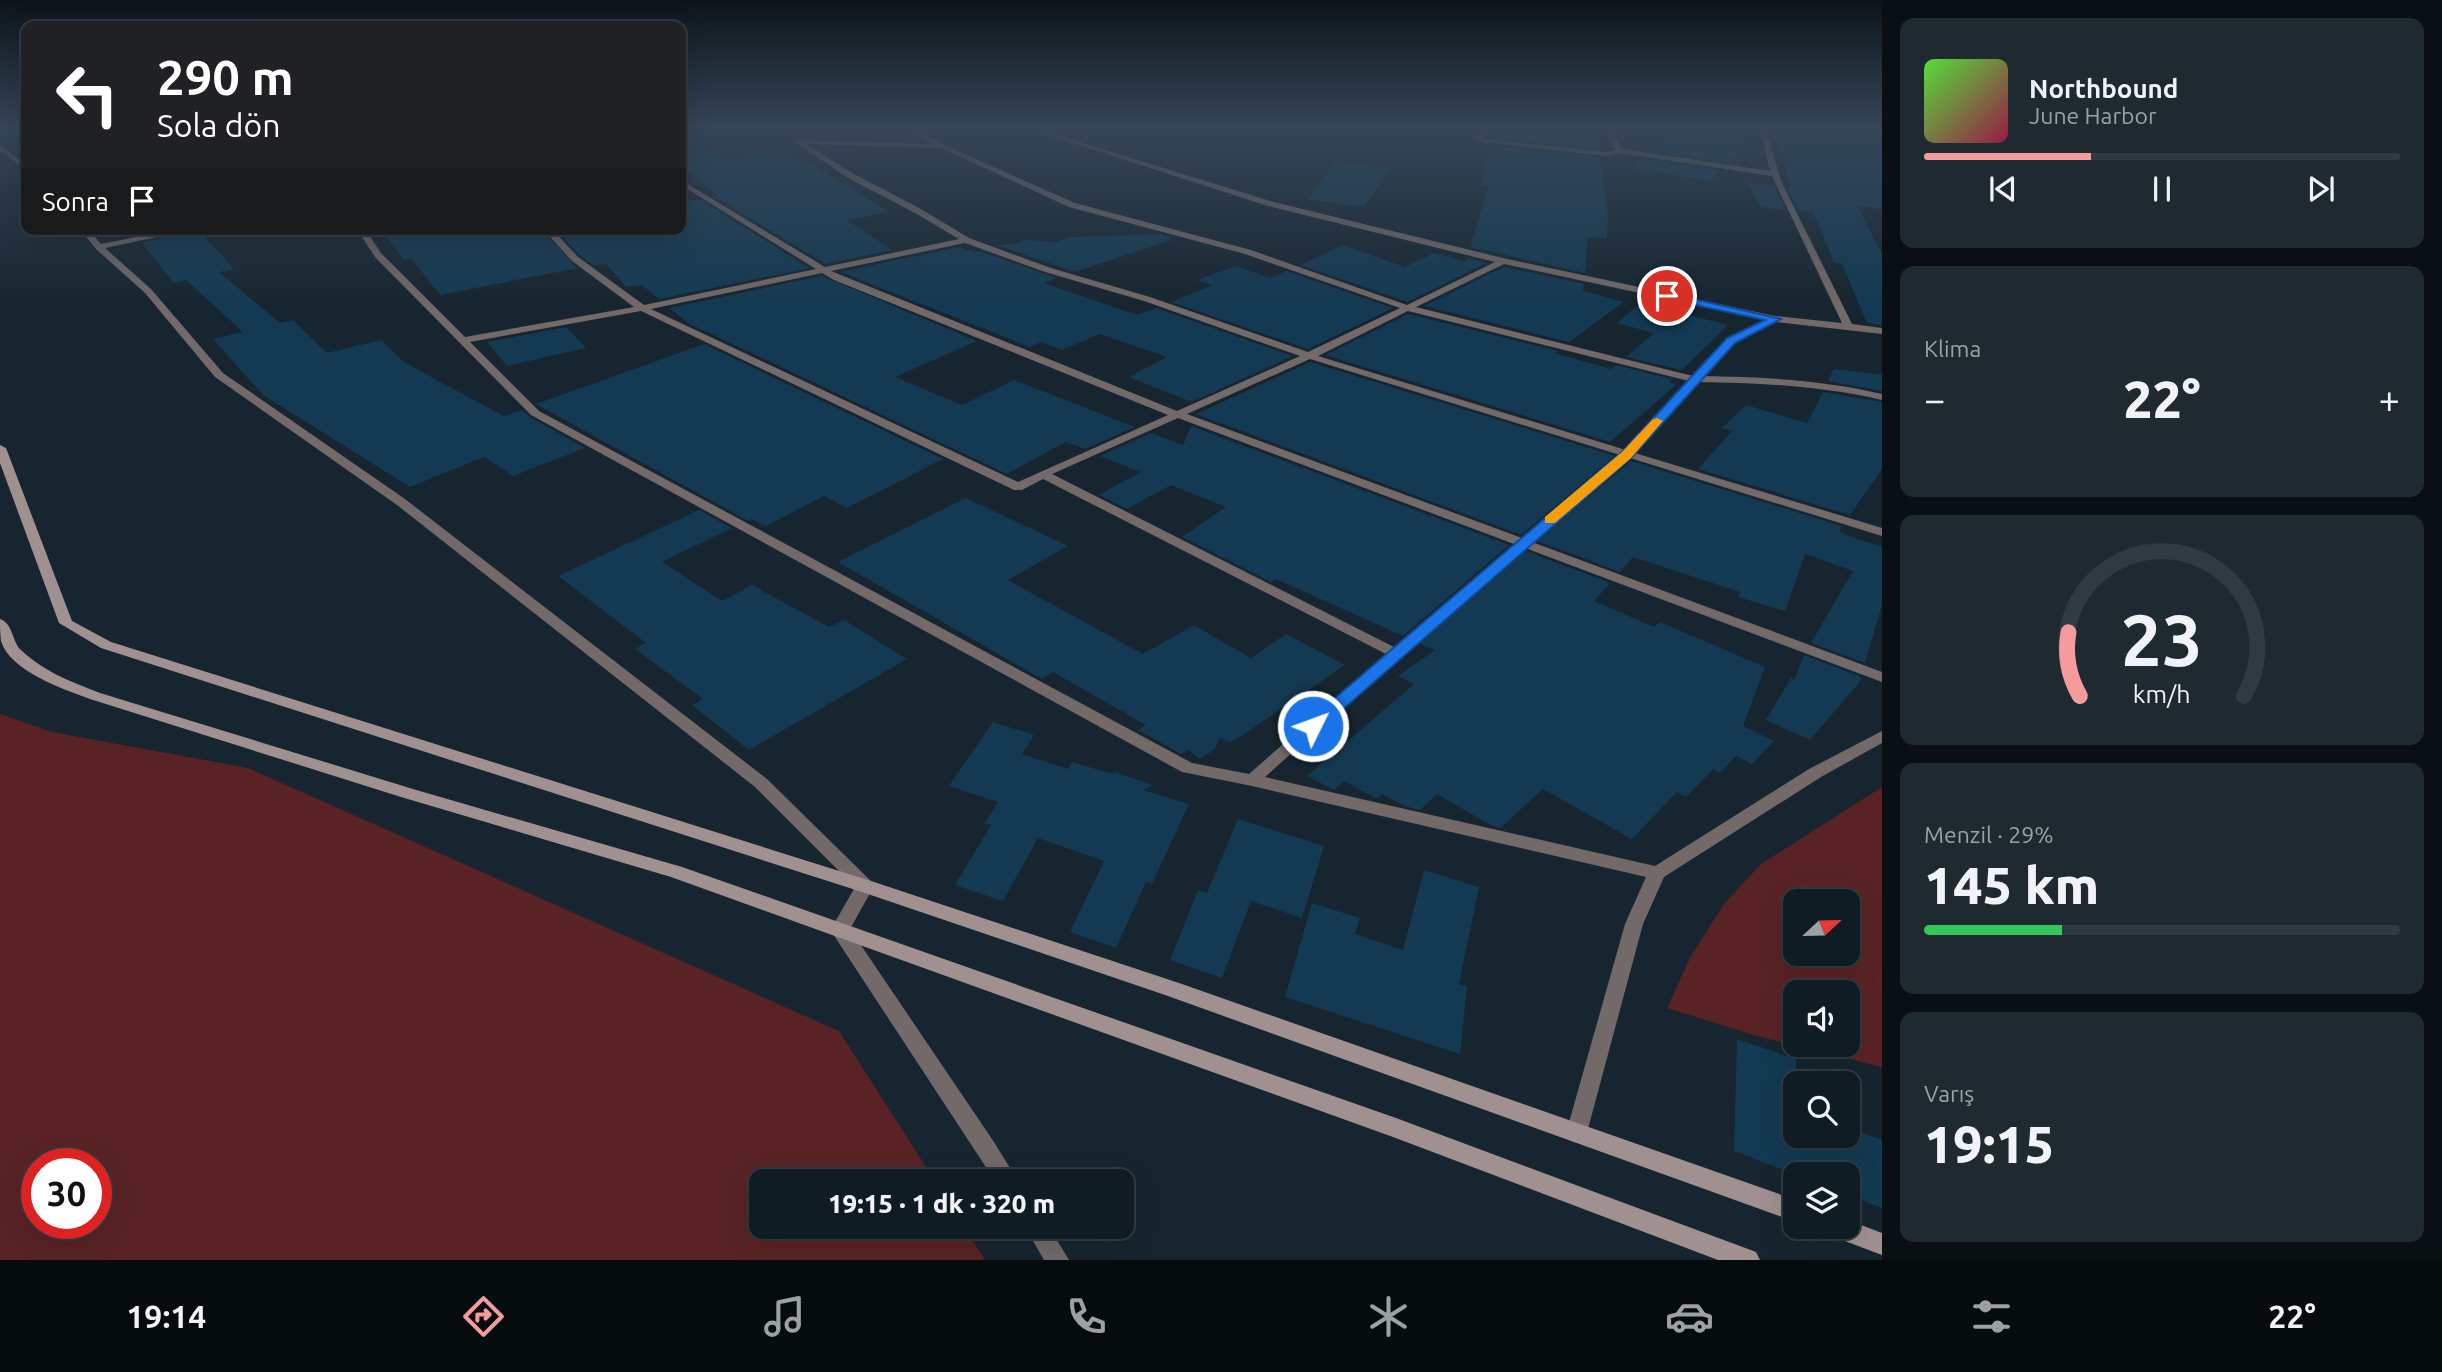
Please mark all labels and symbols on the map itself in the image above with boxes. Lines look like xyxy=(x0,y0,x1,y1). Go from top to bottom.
pin xyxy=(1637,266,1697,326)
position arrow xyxy=(1276,689,1350,763)
north arrow xyxy=(1783,889,1860,966)
speed limit sign: 30 xyxy=(21,1148,112,1239)

